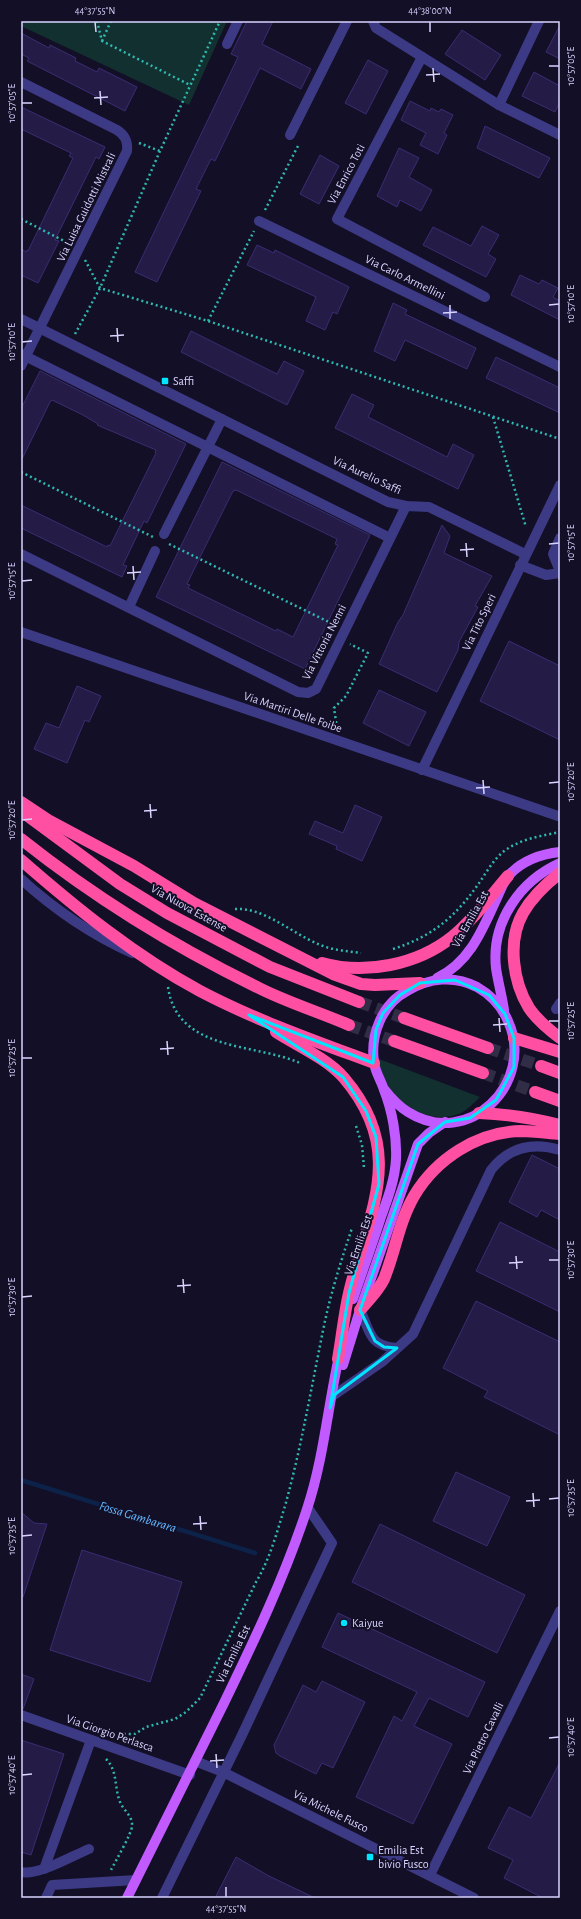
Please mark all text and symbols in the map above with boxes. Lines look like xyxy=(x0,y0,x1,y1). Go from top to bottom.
text: 44°37'55"N xyxy=(75,6,115,16)
text: 44°38'00"N xyxy=(408,6,452,16)
text: 10°57'05"E xyxy=(566,46,576,85)
text: 10°57'05"E xyxy=(7,83,17,122)
street label: Via Enrico Toti xyxy=(325,142,367,206)
street label: Via Luisa Guidotti Mistrali xyxy=(54,151,118,263)
street label: Via Carlo Armellini xyxy=(363,252,447,302)
text: 10°57'10"E xyxy=(566,285,576,323)
text: 10°57'10"E xyxy=(7,323,17,361)
place label: Saffi xyxy=(173,375,194,387)
marker: Saffi xyxy=(160,376,170,386)
street label: Via Aurelio Saffi xyxy=(331,454,403,496)
text: 10°57'15"E xyxy=(566,524,576,561)
text: 10°57'15"E xyxy=(7,562,17,599)
street label: Via Tito Speri xyxy=(460,592,498,652)
street label: Via Vittoria Nenni xyxy=(300,602,348,682)
street label: Via Martiri Delle Foibe xyxy=(242,690,344,734)
text: 10°57'20"E xyxy=(566,762,576,802)
text: 10°57'20"E xyxy=(7,800,17,840)
street label: Via Nuova Estense xyxy=(149,882,229,934)
street label: Via Emilia Est xyxy=(450,888,491,949)
text: 10°57'25"E xyxy=(566,1002,576,1040)
text: 10°57'25"E xyxy=(7,1039,17,1077)
street label: Via Emilia Est xyxy=(342,1213,374,1277)
text: 10°57'30"E xyxy=(566,1240,576,1279)
text: 10°57'30"E xyxy=(7,1277,17,1316)
text: 10°57'35"E xyxy=(566,1479,576,1517)
water label: Fossa Gambarara xyxy=(98,1500,178,1535)
text: 10°57'35"E xyxy=(7,1517,17,1555)
place label: Kaiyue xyxy=(352,1617,384,1630)
marker: Kaiyue xyxy=(339,1618,349,1628)
street label: Via Emilia Est xyxy=(214,1623,252,1685)
street label: Via Pietro Cavalli xyxy=(460,1700,506,1776)
street label: Via Giorgio Perlasca xyxy=(65,1712,156,1754)
text: 10°57'40"E xyxy=(566,1717,576,1757)
text: 10°57'40"E xyxy=(7,1755,17,1795)
street label: Via Michele Fusco xyxy=(291,1788,371,1834)
place label: Emilia Est bivio Fusco xyxy=(378,1844,429,1870)
marker: Emilia Est bivio Fusco xyxy=(365,1852,375,1862)
text: 44°37'55"N xyxy=(206,1904,246,1914)

